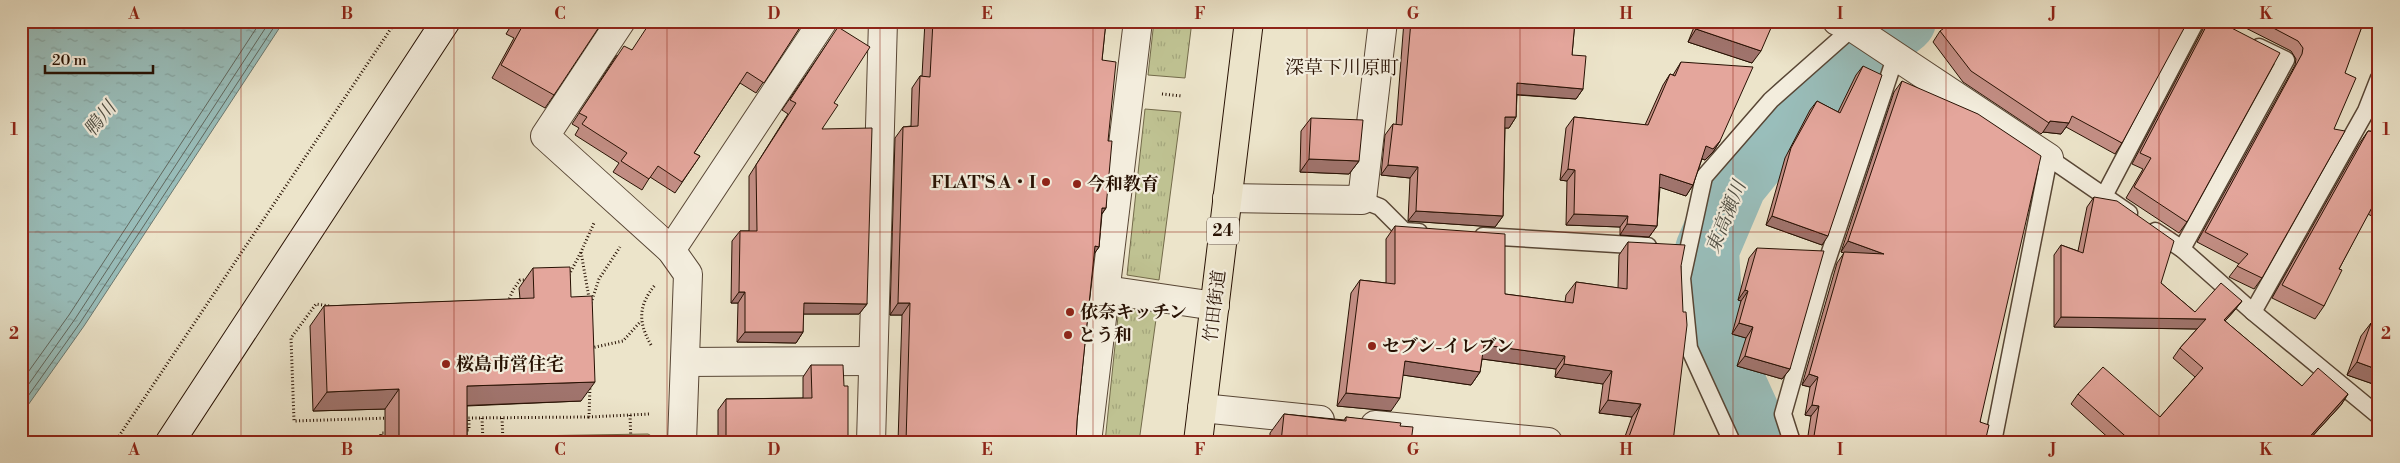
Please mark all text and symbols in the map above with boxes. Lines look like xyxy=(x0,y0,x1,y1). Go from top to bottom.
text: A xyxy=(127,4,140,24)
text: B xyxy=(341,4,353,24)
text: C xyxy=(554,4,566,24)
text: D xyxy=(768,4,781,24)
text: E xyxy=(981,4,993,24)
text: F xyxy=(1194,4,1206,24)
text: G xyxy=(1407,4,1420,24)
text: H xyxy=(1619,4,1633,24)
text: I xyxy=(1837,4,1843,24)
text: J xyxy=(2048,4,2056,24)
text: K xyxy=(2260,4,2274,24)
scale bar xyxy=(45,42,152,74)
text: 20 m xyxy=(52,51,87,70)
district label: 深草下川原町 xyxy=(1285,56,1399,80)
water label: 鴨川 xyxy=(79,95,123,141)
text: 1 xyxy=(10,120,18,140)
text: 1 xyxy=(2382,120,2390,140)
place label: FLAT'S A・I xyxy=(931,171,1036,194)
place label: 今和教育 xyxy=(1087,173,1159,196)
water label: 東高瀬川 xyxy=(1701,175,1752,257)
marker: FLAT'S A・I xyxy=(1040,176,1052,188)
marker: 今和教育 xyxy=(1071,178,1083,190)
road number: 24 xyxy=(1207,218,1239,245)
street label: 竹田街道 xyxy=(1199,269,1231,343)
place label: 依奈キッチン xyxy=(1080,301,1187,324)
marker: 依奈キッチン xyxy=(1064,306,1076,318)
text: 2 xyxy=(9,324,19,344)
place label: とう和 xyxy=(1078,324,1132,347)
text: 2 xyxy=(2381,324,2391,344)
marker: とう和 xyxy=(1062,329,1074,341)
place label: セブン-イレブン xyxy=(1382,335,1514,358)
marker: セブン-イレブン xyxy=(1366,340,1378,352)
place label: 桜島市営住宅 xyxy=(456,353,564,376)
marker: 桜島市営住宅 xyxy=(440,358,452,370)
text: A xyxy=(127,440,140,460)
text: B xyxy=(341,440,353,460)
text: C xyxy=(554,440,566,460)
text: D xyxy=(768,440,781,460)
text: E xyxy=(981,440,993,460)
text: F xyxy=(1194,440,1206,460)
text: G xyxy=(1407,440,1420,460)
text: H xyxy=(1619,440,1633,460)
text: I xyxy=(1837,440,1843,460)
text: J xyxy=(2048,440,2056,460)
text: K xyxy=(2260,440,2274,460)

